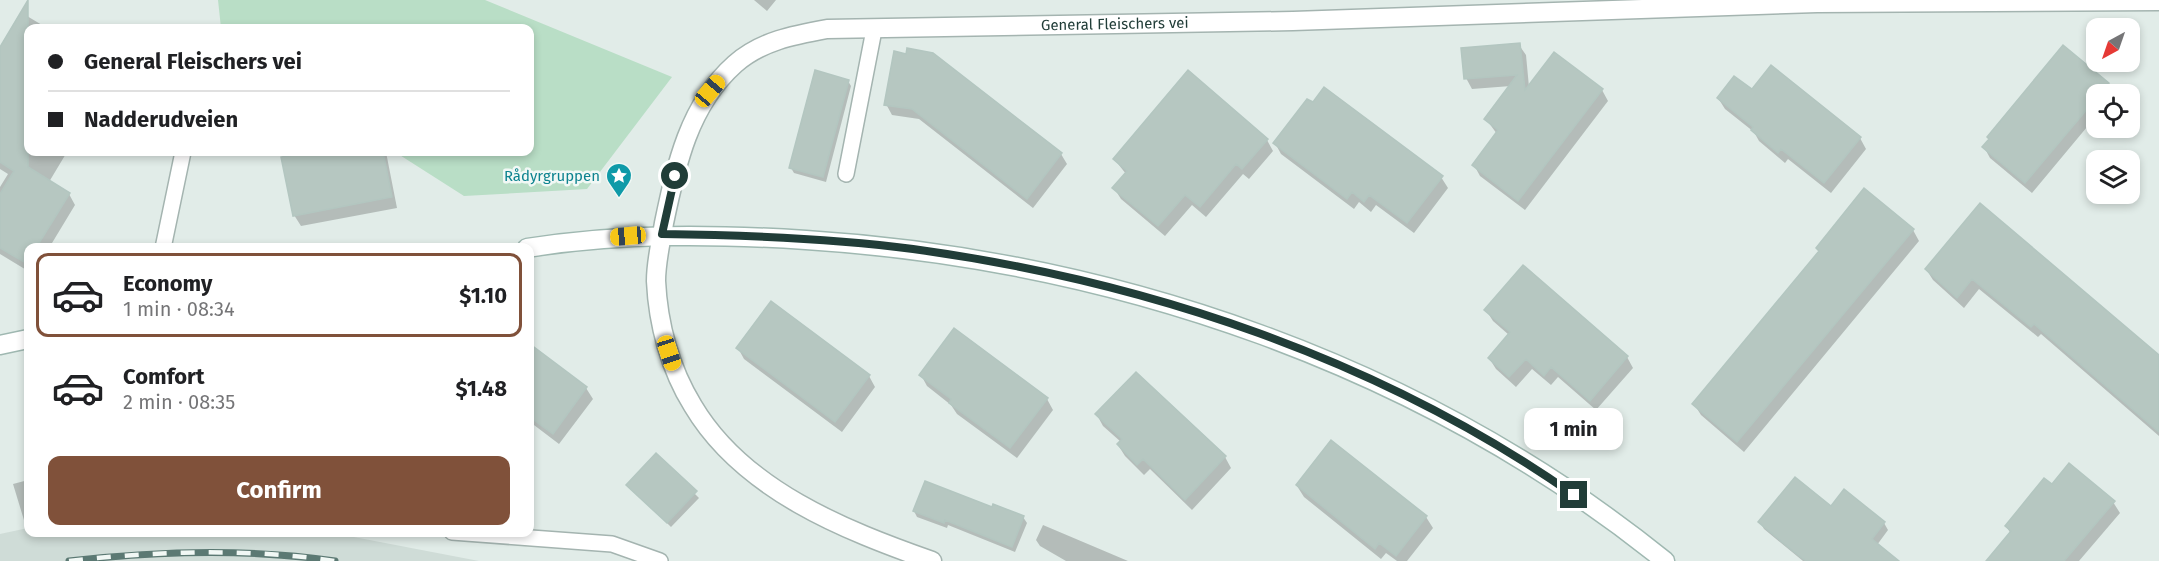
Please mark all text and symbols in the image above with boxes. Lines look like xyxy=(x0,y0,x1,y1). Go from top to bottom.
street label: General Fleischers vei xyxy=(1041,14,1189,34)
north arrow xyxy=(2086,18,2140,72)
map controls xyxy=(2086,18,2140,204)
text: General Fleischers vei xyxy=(84,48,302,75)
car xyxy=(692,71,728,111)
button: locate xyxy=(2086,84,2140,138)
text: Nadderudveien xyxy=(84,106,238,133)
button: layers xyxy=(2086,150,2140,204)
place icon: Rådyrgruppen xyxy=(604,161,634,199)
route start xyxy=(661,162,688,189)
place label: Rådyrgruppen xyxy=(504,167,600,185)
car xyxy=(609,225,647,247)
icon: car xyxy=(51,268,105,322)
text: Economy xyxy=(123,270,212,297)
text: $1.10 xyxy=(459,282,507,309)
text: 1 min · 08:34 xyxy=(123,297,235,321)
car xyxy=(655,333,683,373)
icon: car xyxy=(51,361,105,415)
text: Comfort xyxy=(123,363,204,390)
text: $1.48 xyxy=(455,375,507,402)
text: 2 min · 08:35 xyxy=(123,390,235,414)
callout: 1 min xyxy=(1524,408,1624,450)
text: 1 min xyxy=(1549,417,1598,441)
button: Confirm xyxy=(48,456,510,525)
route end xyxy=(1560,481,1587,508)

